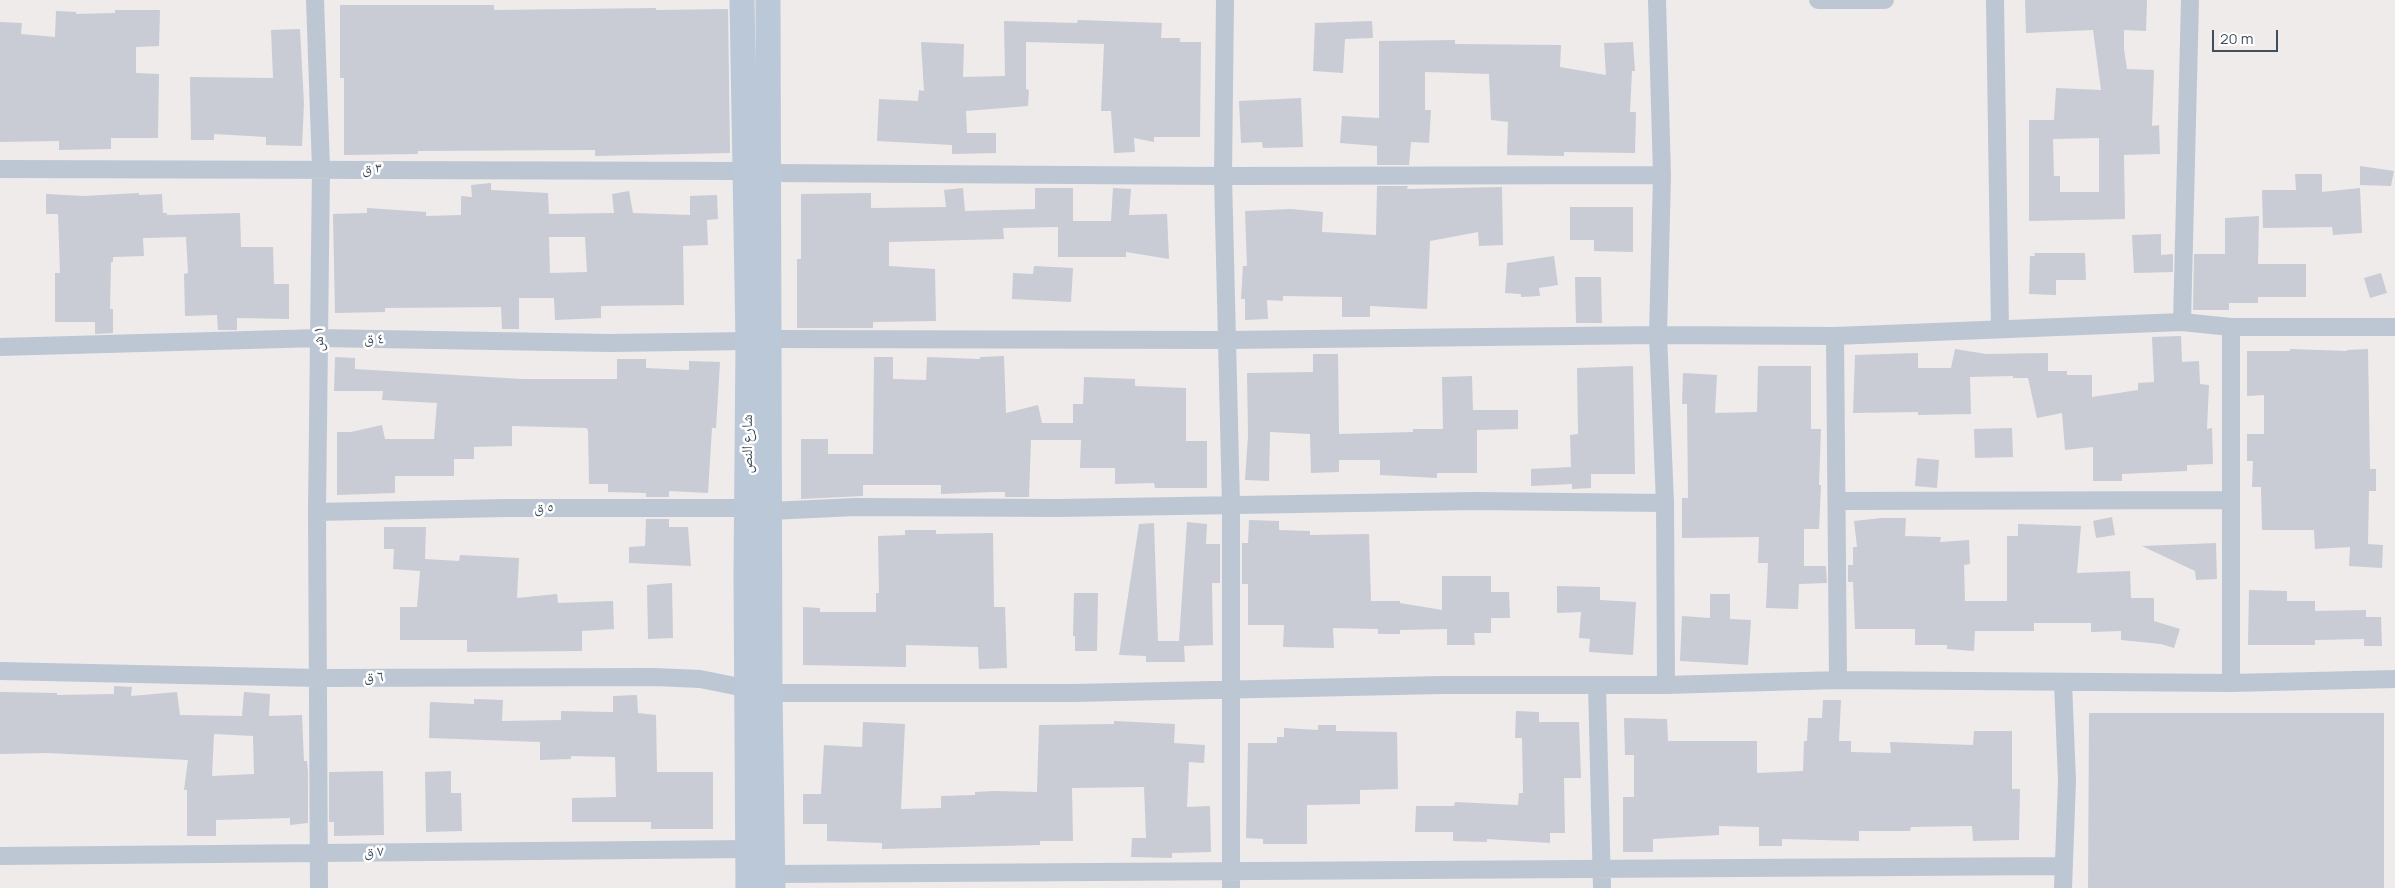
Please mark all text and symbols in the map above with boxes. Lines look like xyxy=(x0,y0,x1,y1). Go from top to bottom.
scale bar xyxy=(2215,20,2281,52)
text: 20 m xyxy=(2220,28,2253,49)
street label: ٣ ق xyxy=(362,160,382,178)
street label: ١ ش xyxy=(310,327,328,351)
street label: ٤ ق xyxy=(364,330,384,348)
street label: شارع النص xyxy=(739,414,757,474)
street label: ٥ ق xyxy=(534,499,554,517)
street label: ٦ ق xyxy=(364,668,384,686)
street label: ٧ ق xyxy=(364,843,384,861)

